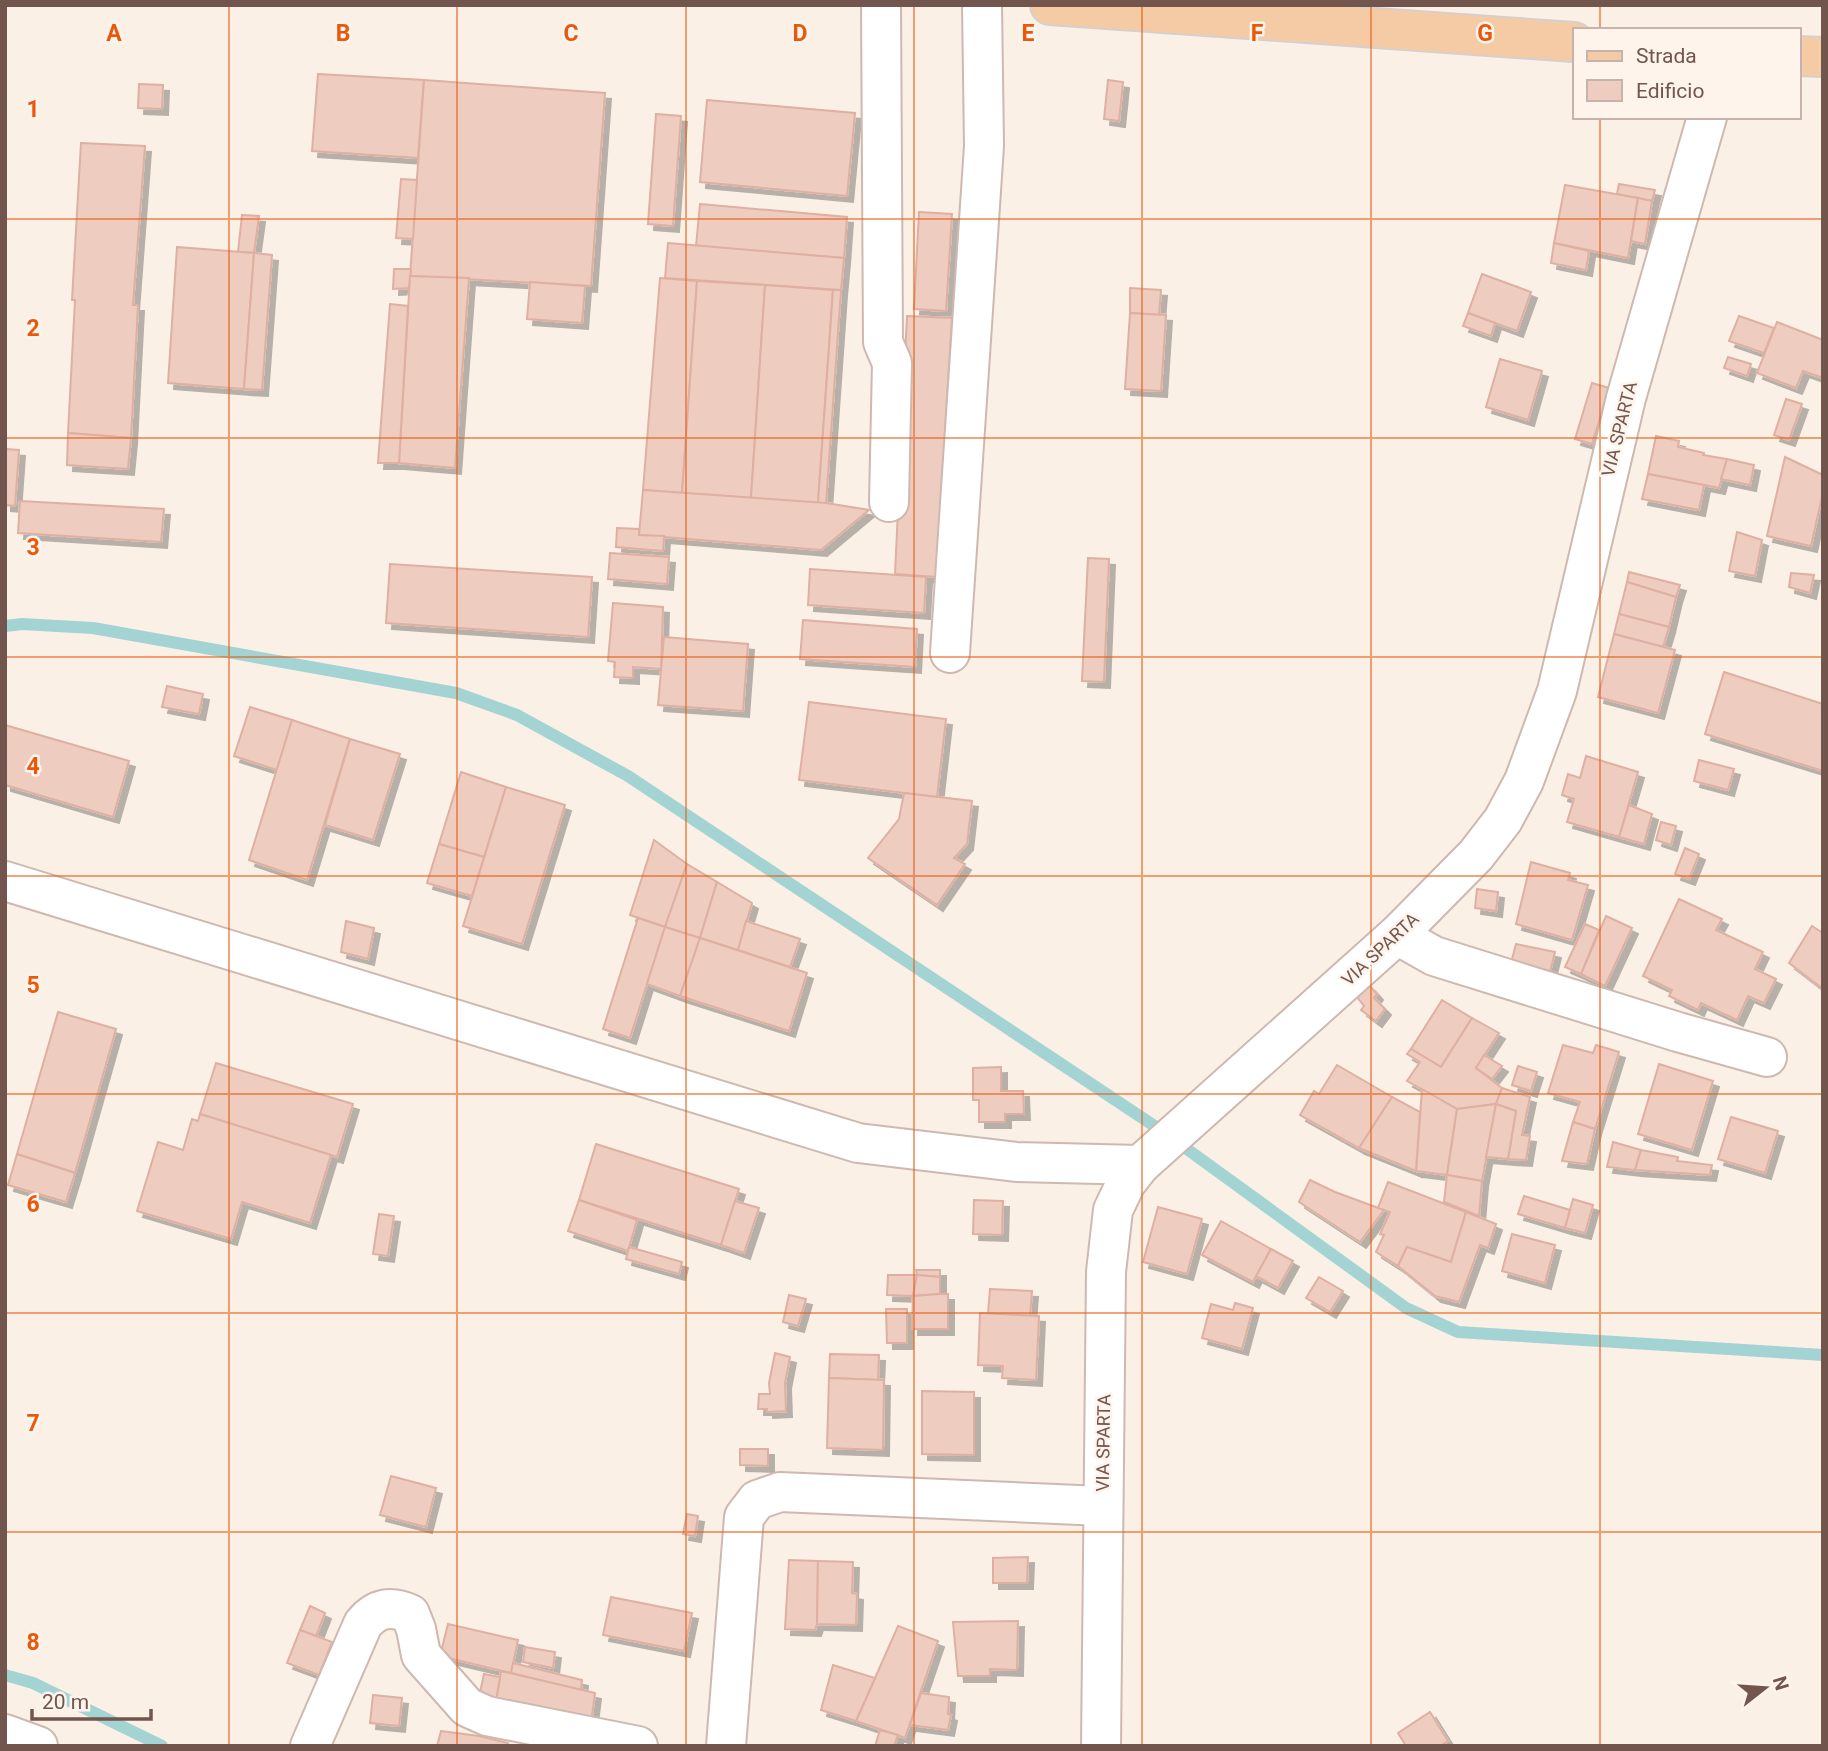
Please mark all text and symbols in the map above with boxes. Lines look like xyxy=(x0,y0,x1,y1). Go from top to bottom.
text: A xyxy=(106,20,122,47)
text: B xyxy=(336,20,350,47)
text: C xyxy=(563,20,579,47)
text: D xyxy=(793,20,807,47)
text: E xyxy=(1022,20,1035,47)
text: F xyxy=(1251,20,1264,47)
text: G xyxy=(1477,20,1493,47)
legend xyxy=(1573,28,1800,119)
text: Strada xyxy=(1636,44,1697,68)
text: Edificio xyxy=(1636,79,1704,103)
text: 1 xyxy=(26,96,40,123)
text: 2 xyxy=(26,315,40,342)
street label: VIA SPARTA xyxy=(1597,379,1641,479)
text: 3 xyxy=(26,534,40,561)
text: 4 xyxy=(26,753,40,780)
street label: VIA SPARTA xyxy=(1337,908,1423,990)
text: 5 xyxy=(26,972,40,999)
text: 6 xyxy=(26,1191,40,1218)
street label: VIA SPARTA xyxy=(1092,1394,1114,1492)
text: 7 xyxy=(26,1410,40,1437)
text: 8 xyxy=(26,1629,40,1656)
north arrow xyxy=(1730,1653,1800,1723)
text: N xyxy=(1768,1673,1794,1693)
scale bar xyxy=(32,1678,150,1722)
text: 20 m xyxy=(42,1690,89,1714)

